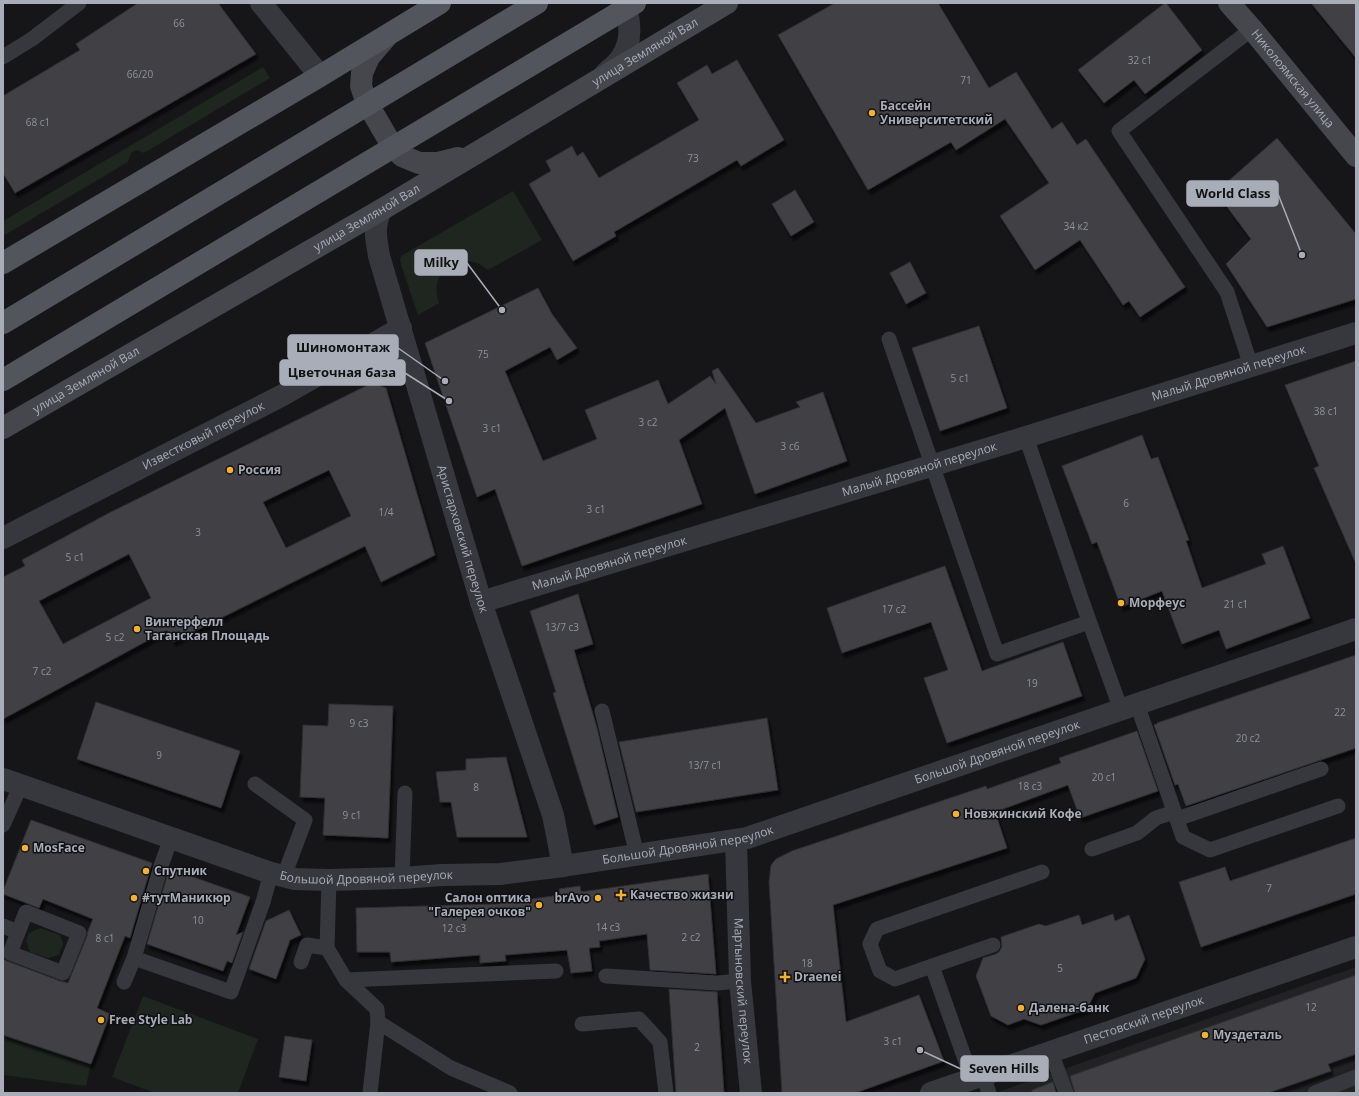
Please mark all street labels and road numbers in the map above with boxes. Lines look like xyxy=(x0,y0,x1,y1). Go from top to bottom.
street label: улица Земляной Вал xyxy=(589,13,701,90)
street label: Николоямская улица xyxy=(1248,26,1339,131)
street label: улица Земляной Вал xyxy=(310,180,423,255)
street label: Малый Дровяной переулок xyxy=(1149,340,1309,405)
street label: улица Земляной Вал xyxy=(29,342,142,417)
street label: Известковый переулок xyxy=(139,397,268,473)
street label: Малый Дровяной переулок xyxy=(840,437,999,500)
street label: Аристарховский переулок xyxy=(433,463,493,616)
street label: Малый Дровяной переулок xyxy=(530,531,689,594)
street label: Большой Дровяной переулок xyxy=(912,715,1083,788)
street label: Большой Дровяной переулок xyxy=(601,820,776,868)
street label: Большой Дровяной переулок xyxy=(278,866,454,888)
street label: Мартыновский переулок xyxy=(730,918,757,1065)
street label: Пестовский переулок xyxy=(1081,991,1207,1048)

